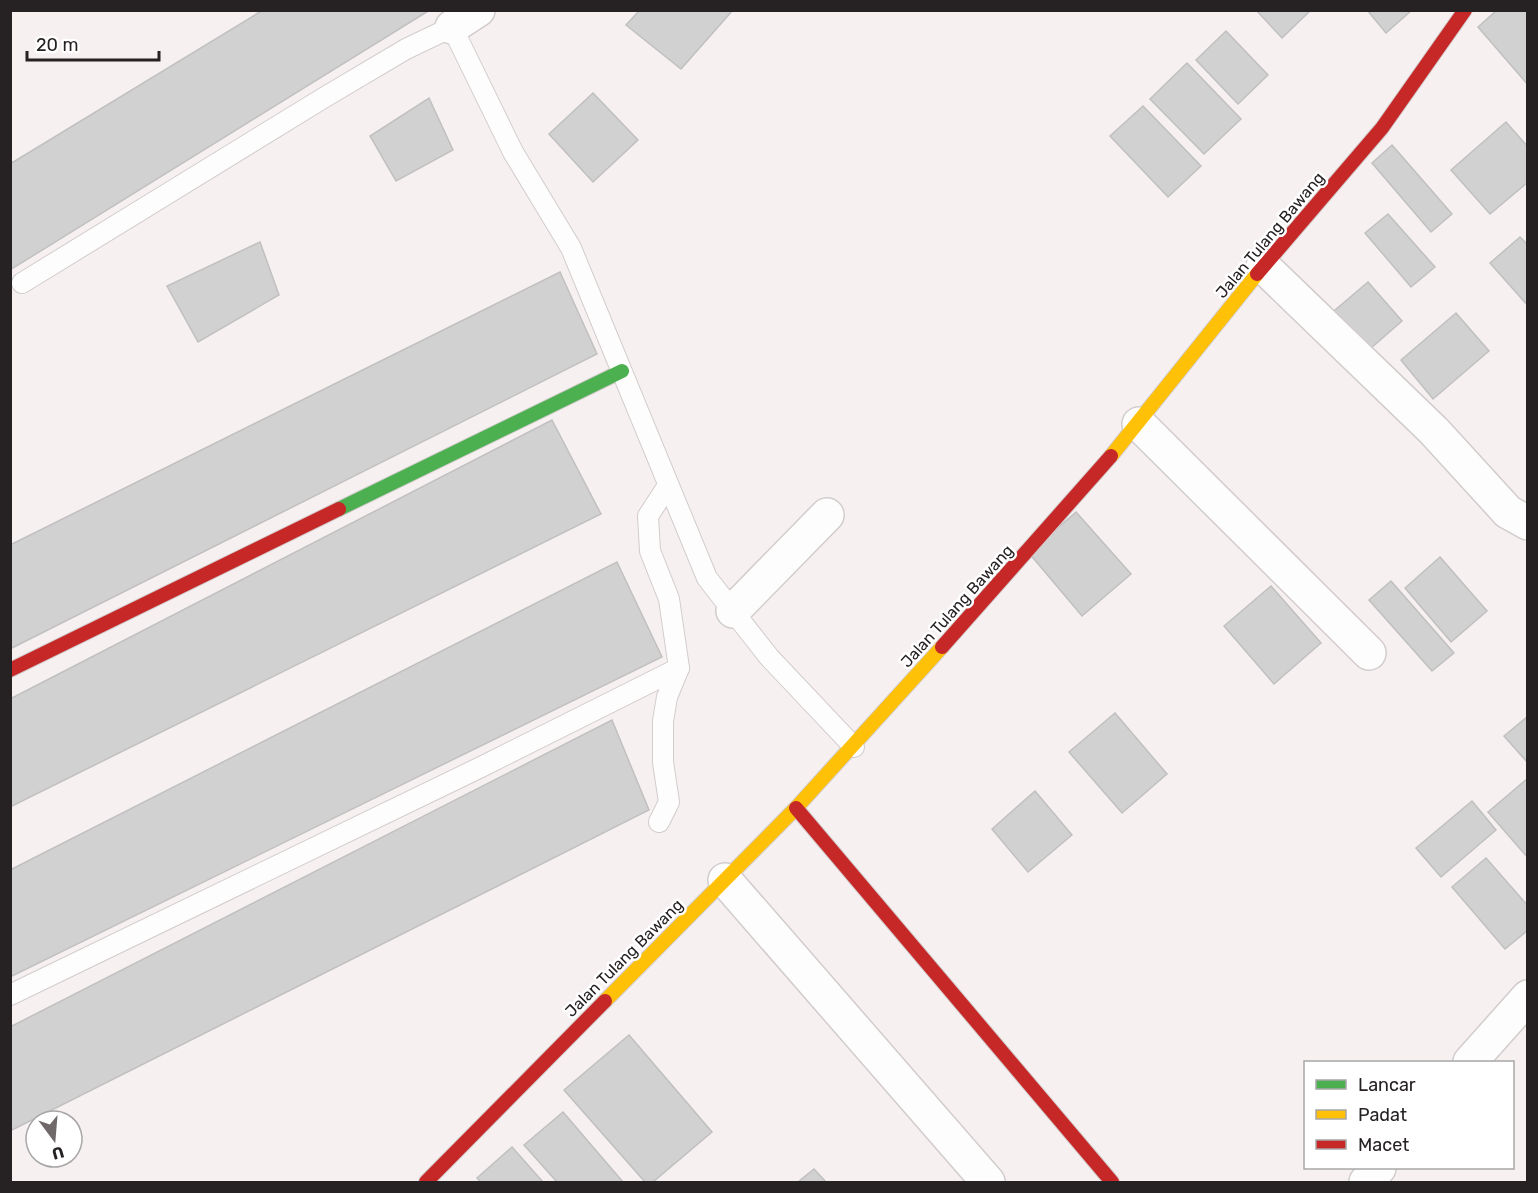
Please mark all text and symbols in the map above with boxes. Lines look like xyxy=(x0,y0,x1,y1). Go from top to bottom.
scale bar xyxy=(27,24,159,62)
text: 20 m xyxy=(36,34,78,56)
street label: Jalan Tulang Bawang xyxy=(1212,168,1328,302)
street label: Jalan Tulang Bawang xyxy=(897,541,1017,671)
street label: Jalan Tulang Bawang xyxy=(561,895,687,1021)
legend xyxy=(1304,1061,1514,1169)
text: Lancar xyxy=(1358,1074,1416,1096)
text: Padat xyxy=(1358,1104,1407,1126)
north arrow xyxy=(24,1109,84,1169)
text: Macet xyxy=(1358,1134,1409,1156)
text: U xyxy=(50,1142,66,1164)

